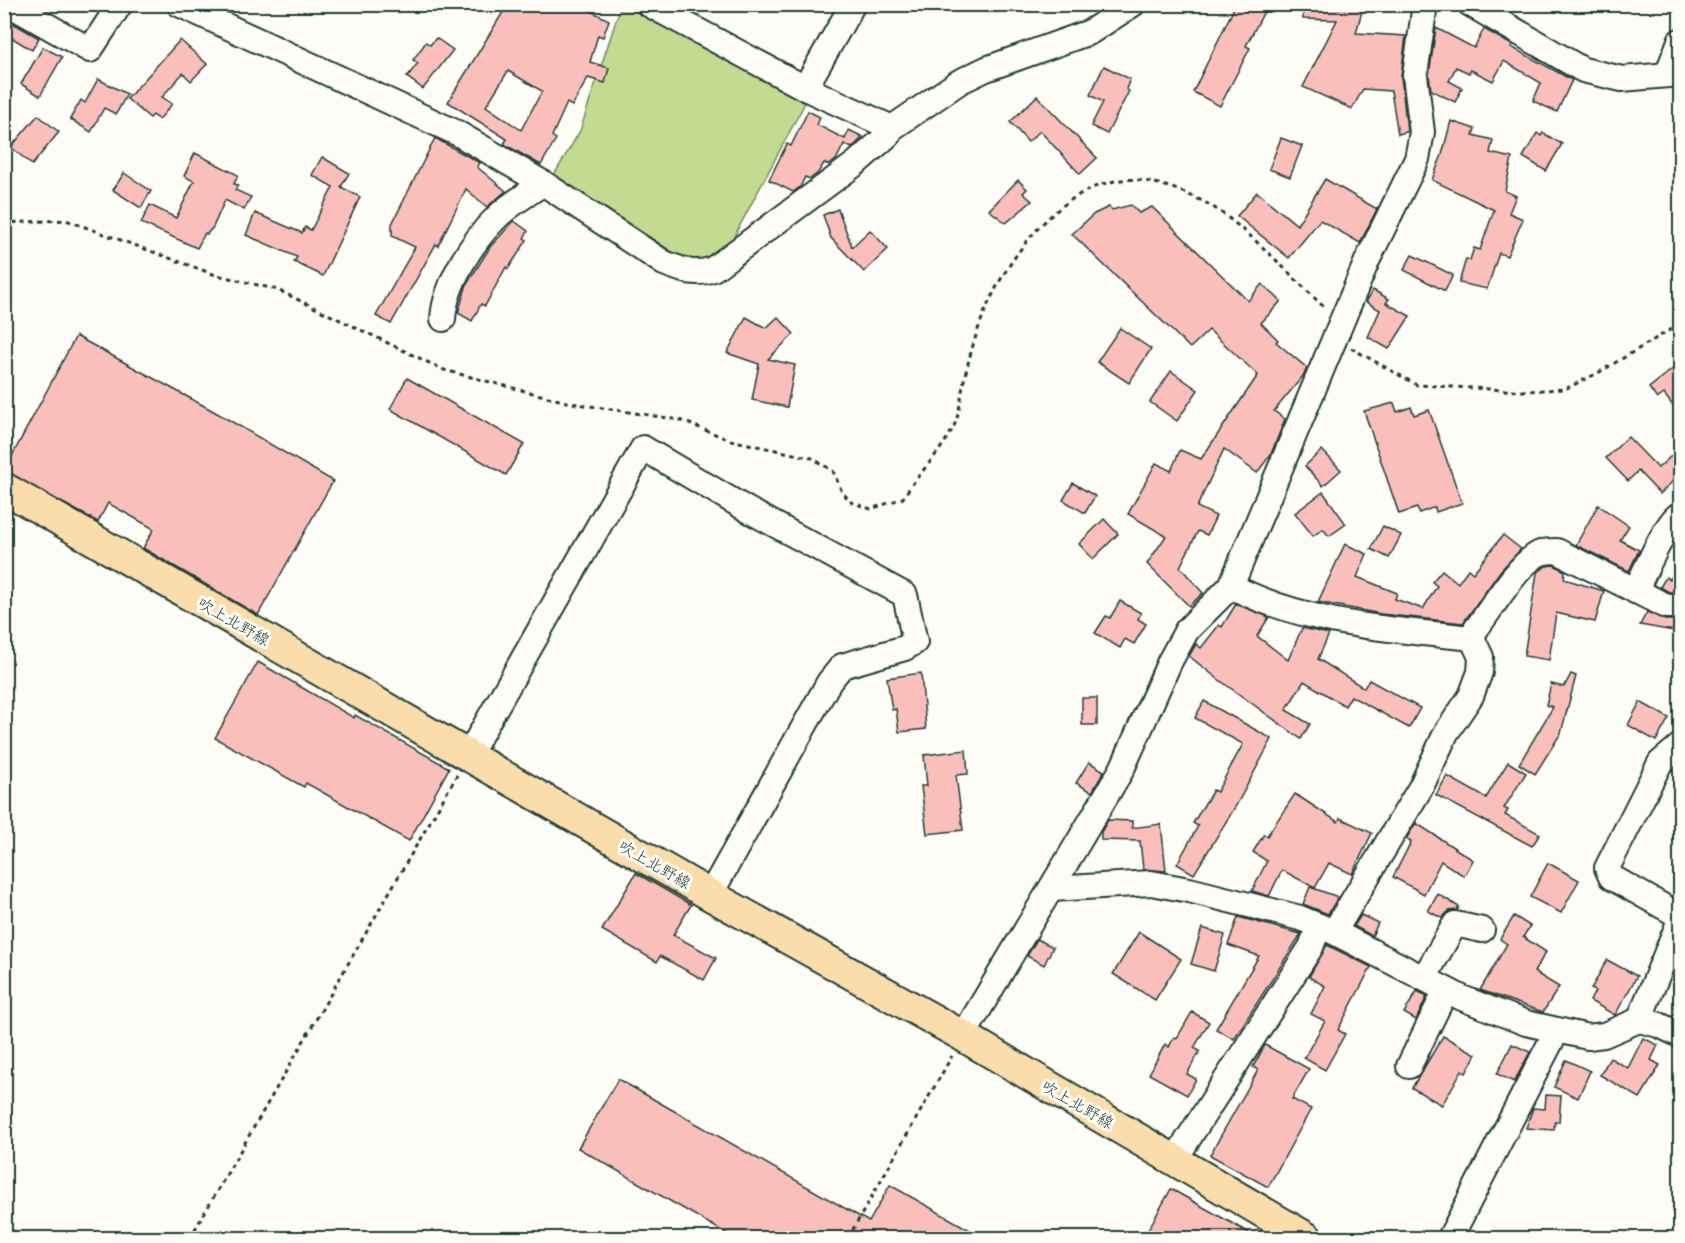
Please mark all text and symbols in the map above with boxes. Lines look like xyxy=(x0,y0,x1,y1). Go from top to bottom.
street label: 吹上北野線 xyxy=(193,594,273,652)
street label: 吹上北野線 xyxy=(614,837,694,895)
street label: 吹上北野線 xyxy=(1037,1077,1117,1135)

